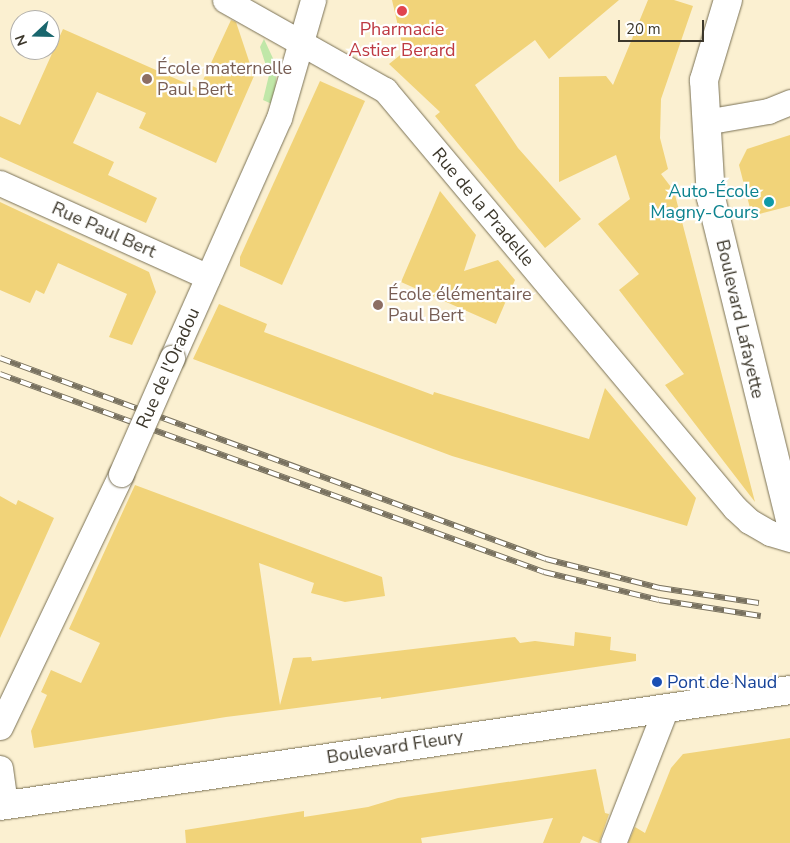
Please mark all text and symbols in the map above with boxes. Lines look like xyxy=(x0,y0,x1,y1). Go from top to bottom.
marker: Pharmacie Astier Berard xyxy=(396,5,408,17)
north arrow xyxy=(10,10,60,60)
scale bar xyxy=(620,10,706,42)
place label: Pharmacie Astier Berard xyxy=(348,19,456,62)
text: 20 m xyxy=(626,19,661,39)
text: N xyxy=(11,32,32,49)
place label: École maternelle Paul Bert xyxy=(157,58,292,100)
marker: École maternelle Paul Bert xyxy=(141,73,153,85)
street label: Rue de la Pradelle xyxy=(427,143,539,271)
place label: Auto-École Magny-Cours xyxy=(650,181,759,223)
marker: Auto-École Magny-Cours xyxy=(763,196,775,208)
street label: Rue Paul Bert xyxy=(49,197,159,263)
street label: Boulevard Lafayette xyxy=(711,238,769,400)
place label: École élémentaire Paul Bert xyxy=(388,284,532,326)
marker: École élémentaire Paul Bert xyxy=(372,299,384,311)
street label: Rue de l'Oradou xyxy=(132,304,204,432)
place label: Pont de Naud xyxy=(667,671,777,693)
marker: Pont de Naud xyxy=(651,676,663,688)
street label: Boulevard Fleury xyxy=(325,726,465,768)

